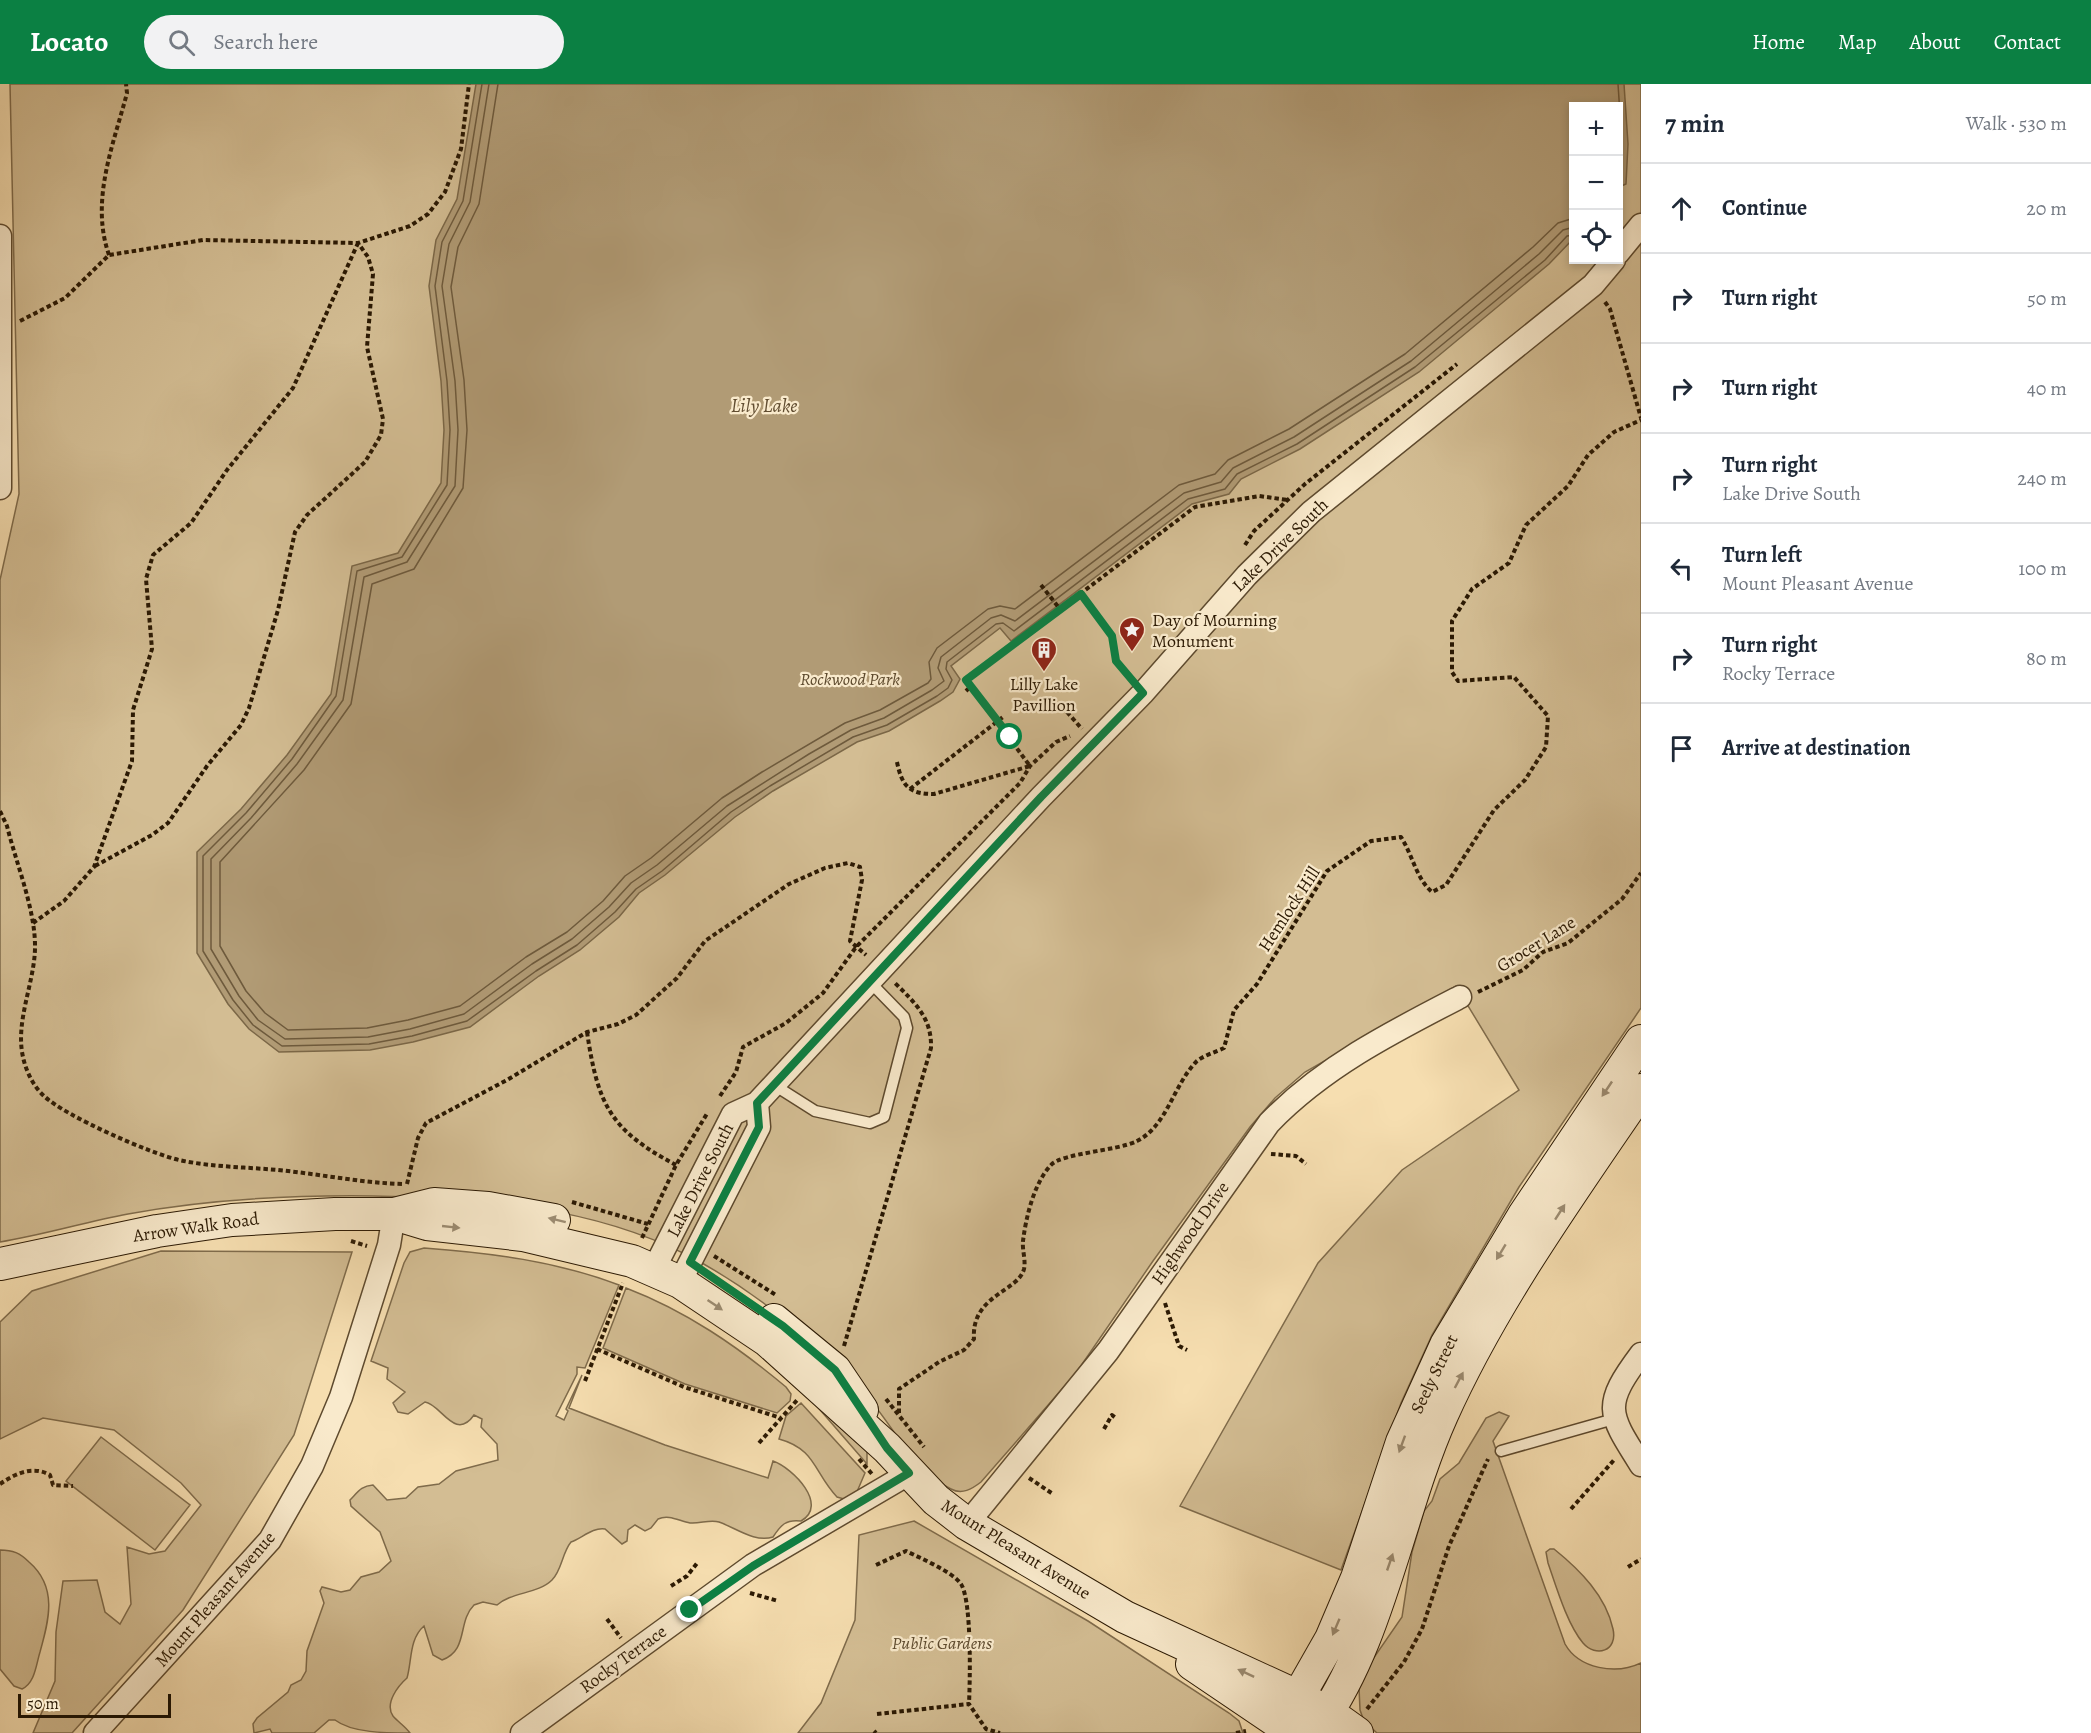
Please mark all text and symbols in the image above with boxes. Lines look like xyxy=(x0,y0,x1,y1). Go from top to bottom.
search box xyxy=(144,15,564,69)
text: Locato xyxy=(30,23,108,61)
icon: search xyxy=(165,26,198,59)
text: Search here xyxy=(213,27,318,57)
text: Home xyxy=(1752,28,1805,56)
text: Map xyxy=(1838,28,1876,56)
text: About xyxy=(1909,28,1961,56)
text: Contact xyxy=(1994,28,2061,56)
map controls xyxy=(1569,102,1623,264)
button: + xyxy=(1569,102,1623,156)
text: 7 min xyxy=(1665,106,1725,141)
text: Walk · 530 m xyxy=(1966,110,2067,137)
button: − xyxy=(1569,156,1623,210)
icon: ahead xyxy=(1665,192,1698,225)
text: Continue xyxy=(1722,193,1807,223)
text: 20 m xyxy=(2026,195,2067,222)
button: locate xyxy=(1569,210,1623,264)
icon: right xyxy=(1665,282,1698,315)
text: Turn right xyxy=(1722,283,1818,313)
text: 50 m xyxy=(2027,285,2067,312)
icon: right xyxy=(1665,372,1698,405)
text: Turn right xyxy=(1722,373,1818,403)
text: 40 m xyxy=(2027,375,2067,402)
water label: Lily Lake xyxy=(731,392,797,419)
text: Turn right xyxy=(1722,450,1818,480)
icon: right xyxy=(1665,462,1698,495)
text: 240 m xyxy=(2017,465,2067,492)
text: Lake Drive South xyxy=(1722,480,1861,507)
street label: Lake Drive South xyxy=(1227,493,1334,597)
text: Turn left xyxy=(1722,540,1802,570)
icon: left xyxy=(1665,552,1698,585)
text: 100 m xyxy=(2018,555,2067,582)
text: Mount Pleasant Avenue xyxy=(1722,570,1913,597)
place label: Day of Mourning Monument xyxy=(1152,608,1277,653)
place icon: Day of Mourning Monument xyxy=(1117,615,1147,653)
text: Turn right xyxy=(1722,630,1818,660)
building icon: Lilly Lake Pavillion xyxy=(1029,635,1059,673)
icon: right xyxy=(1665,642,1698,675)
text: 80 m xyxy=(2026,645,2067,672)
text: Rocky Terrace xyxy=(1722,660,1835,687)
park label: Rockwood Park xyxy=(800,667,900,691)
place label: Lilly Lake Pavillion xyxy=(1010,672,1078,717)
route start xyxy=(996,723,1022,749)
icon: arrive xyxy=(1665,732,1698,765)
text: Arrive at destination xyxy=(1722,733,1911,763)
street label: Hemlock Hill xyxy=(1253,861,1326,956)
street label: Grocer Lane xyxy=(1492,910,1580,978)
one-way arrow xyxy=(1602,1081,1613,1097)
street label: Lake Drive South xyxy=(661,1118,739,1241)
street label: Highwood Drive xyxy=(1146,1177,1234,1289)
one-way arrow xyxy=(1554,1204,1565,1221)
street label: Arrow Walk Road xyxy=(131,1206,261,1248)
one-way arrow xyxy=(547,1215,566,1225)
one-way arrow xyxy=(441,1222,460,1232)
one-way arrow xyxy=(1495,1244,1506,1260)
one-way arrow xyxy=(706,1299,722,1311)
street label: Seely Street xyxy=(1404,1330,1464,1418)
one-way arrow xyxy=(1455,1371,1464,1388)
one-way arrow xyxy=(1396,1435,1406,1453)
street label: Mount Pleasant Avenue xyxy=(937,1493,1095,1605)
street label: Mount Pleasant Avenue xyxy=(149,1526,281,1672)
one-way arrow xyxy=(1386,1552,1396,1570)
route end xyxy=(676,1596,702,1622)
street label: Rocky Terrace xyxy=(575,1619,671,1699)
one-way arrow xyxy=(1331,1619,1341,1637)
park label: Public Gardens xyxy=(892,1631,992,1655)
one-way arrow xyxy=(1237,1668,1254,1677)
scale bar xyxy=(18,1691,171,1718)
text: 50 m xyxy=(27,1693,59,1715)

